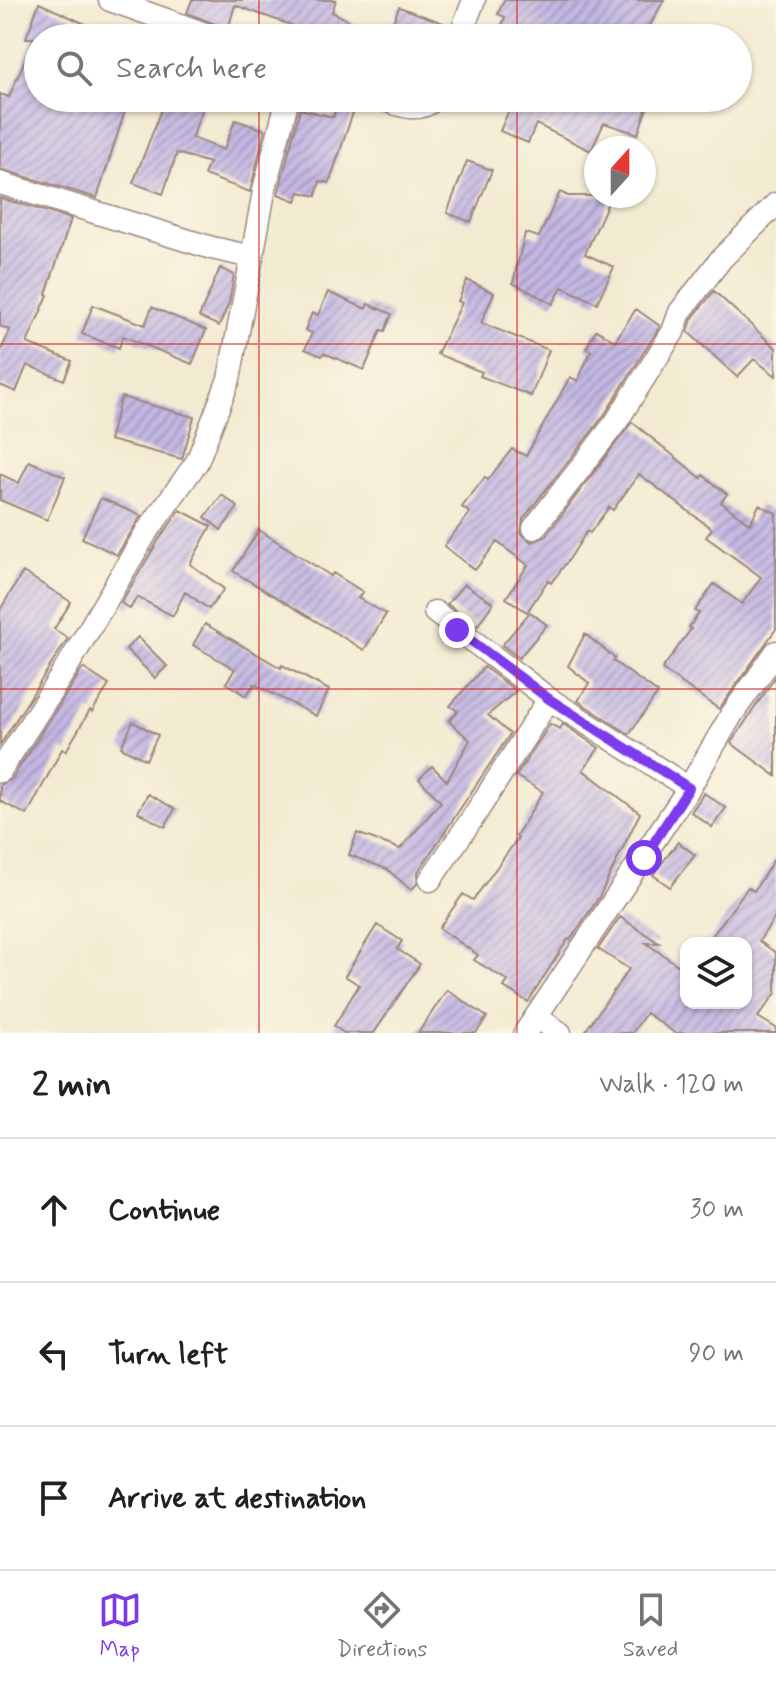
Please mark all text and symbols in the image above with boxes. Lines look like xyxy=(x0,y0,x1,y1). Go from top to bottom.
search box xyxy=(24,24,752,112)
icon: search xyxy=(52,46,96,90)
text: Search here xyxy=(116,49,267,88)
north arrow xyxy=(584,136,656,208)
route end xyxy=(439,612,475,648)
route start xyxy=(626,840,662,876)
map controls xyxy=(680,937,752,1009)
button: layers xyxy=(680,937,752,1009)
text: 2 min xyxy=(32,1063,112,1108)
text: Walk · 120 m xyxy=(599,1068,744,1102)
icon: ahead xyxy=(32,1188,76,1232)
text: Continue xyxy=(108,1191,220,1230)
text: 30 m xyxy=(690,1193,744,1227)
icon: left xyxy=(32,1332,76,1376)
text: Turn left xyxy=(108,1335,228,1374)
text: 90 m xyxy=(689,1337,744,1371)
icon: arrive xyxy=(32,1476,76,1520)
text: Arrive at destination xyxy=(108,1479,366,1518)
tab: Map xyxy=(98,1588,142,1664)
tab: Directions xyxy=(337,1588,427,1664)
tab: Saved xyxy=(623,1588,678,1664)

